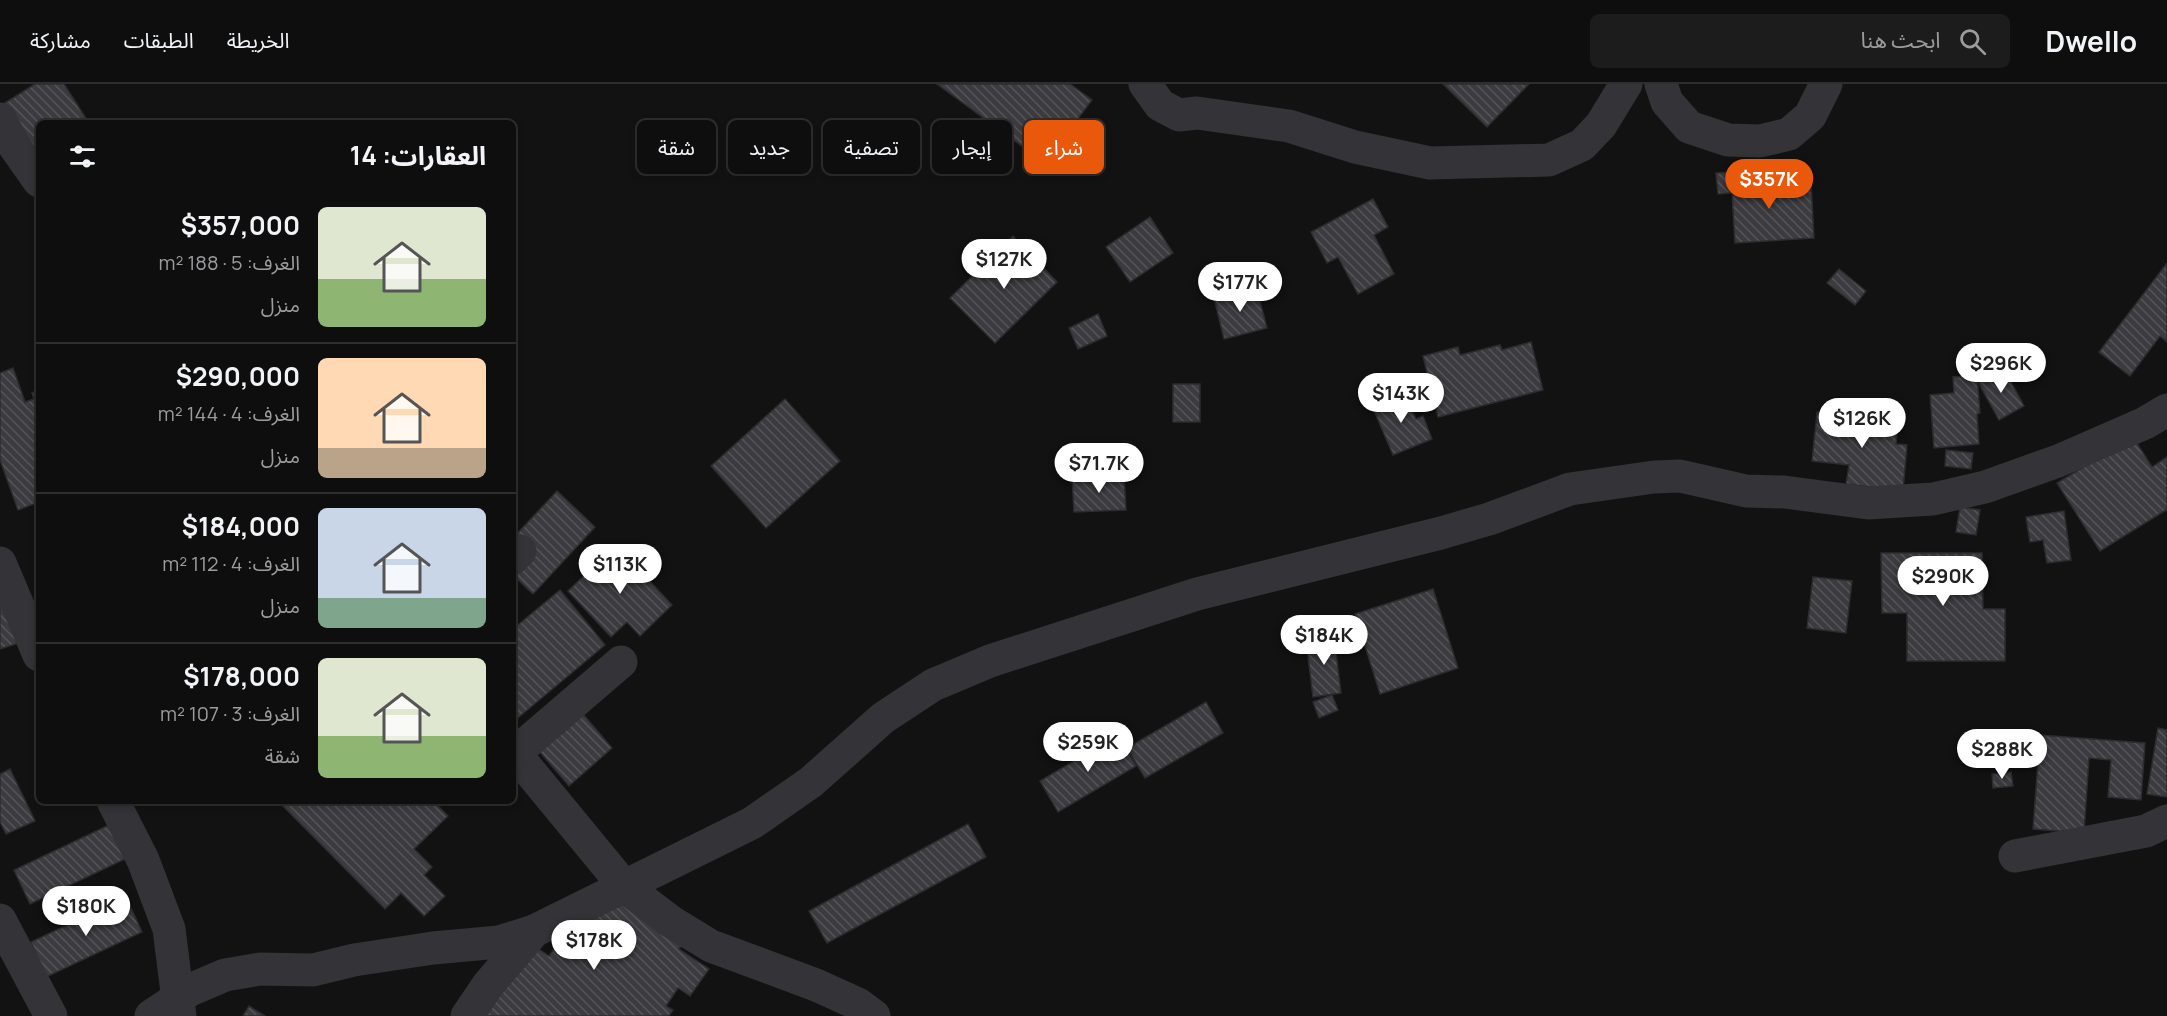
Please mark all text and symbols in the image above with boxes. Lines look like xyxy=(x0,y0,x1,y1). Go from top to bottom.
search box xyxy=(1590,14,2010,68)
text: Dwello xyxy=(2046,22,2137,60)
text: ابحث هنا xyxy=(1860,25,1941,55)
icon: search xyxy=(1956,25,1989,58)
text: مشاركة xyxy=(30,26,91,54)
text: الطبقات xyxy=(124,26,194,54)
text: الخريطة xyxy=(227,26,290,54)
chip: شقة xyxy=(637,120,716,174)
chip: جديد xyxy=(728,120,811,174)
chip: تصفية xyxy=(823,120,920,174)
chip: إيجار xyxy=(932,120,1012,174)
chip: شراء xyxy=(1024,120,1104,174)
text: العقارات: 14 xyxy=(350,137,486,173)
icon: filters xyxy=(66,140,99,173)
pin: $357K xyxy=(1727,159,1811,210)
text: $357K xyxy=(1739,165,1799,192)
text: $357,000 xyxy=(181,207,300,243)
icon: home xyxy=(366,231,438,303)
pin: $127K xyxy=(962,239,1046,290)
text: $127K xyxy=(976,245,1032,272)
text: الغرف: 5 · 188 m² xyxy=(159,249,300,276)
pin: $177K xyxy=(1198,262,1282,313)
text: $177K xyxy=(1212,268,1268,295)
text: منزل xyxy=(261,291,300,318)
pin: $296K xyxy=(1959,343,2043,394)
text: $296K xyxy=(1970,349,2032,376)
text: $290,000 xyxy=(176,358,300,394)
pin: $143K xyxy=(1359,373,1443,424)
text: $143K xyxy=(1372,379,1430,406)
icon: home xyxy=(366,382,438,454)
pin: $126K xyxy=(1820,398,1904,449)
text: الغرف: 4 · 144 m² xyxy=(158,400,300,427)
text: $126K xyxy=(1833,404,1891,431)
text: منزل xyxy=(261,442,300,469)
pin: $71.7K xyxy=(1050,443,1148,494)
text: $71.7K xyxy=(1069,449,1129,476)
text: $184,000 xyxy=(182,508,300,544)
icon: home xyxy=(366,532,438,604)
pin: $113K xyxy=(578,544,662,595)
text: الغرف: 4 · 112 m² xyxy=(162,550,300,577)
text: $113K xyxy=(593,550,647,577)
pin: $290K xyxy=(1901,556,1985,607)
text: $290K xyxy=(1912,562,1975,589)
text: منزل xyxy=(261,592,300,619)
pin: $184K xyxy=(1282,615,1366,666)
text: $184K xyxy=(1295,621,1353,648)
text: $178,000 xyxy=(183,658,300,694)
icon: home xyxy=(366,682,438,754)
text: الغرف: 3 · 107 m² xyxy=(160,700,300,727)
pin: $259K xyxy=(1046,722,1130,773)
text: $259K xyxy=(1057,728,1119,755)
pin: $288K xyxy=(1960,729,2044,780)
text: $288K xyxy=(1971,735,2033,762)
text: شقة xyxy=(265,742,300,769)
pin: $180K xyxy=(44,886,128,937)
text: $180K xyxy=(56,892,116,919)
pin: $178K xyxy=(552,920,636,971)
text: $178K xyxy=(565,926,623,953)

